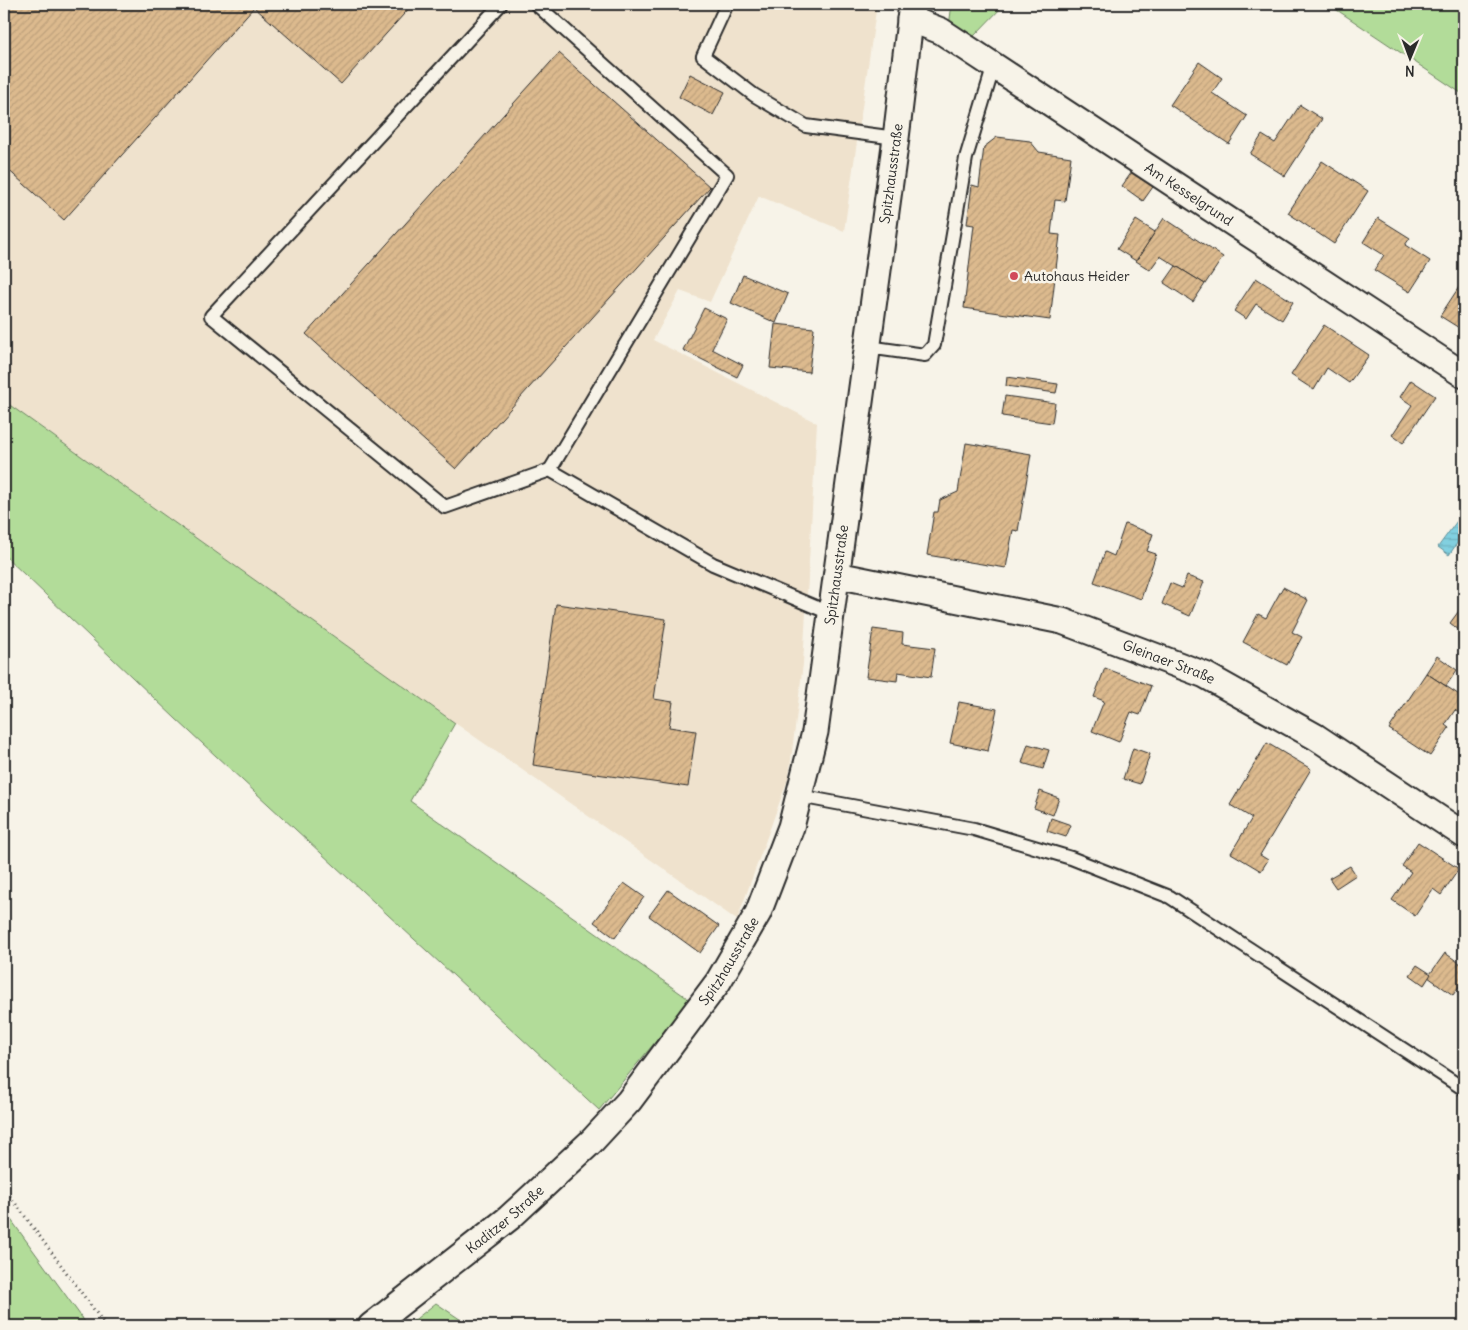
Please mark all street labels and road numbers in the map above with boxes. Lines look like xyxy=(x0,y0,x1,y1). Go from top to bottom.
street label: Spitzhausstraße xyxy=(875,123,907,225)
street label: Am Kesselgrund xyxy=(1141,159,1236,230)
street label: Spitzhausstraße xyxy=(821,524,852,626)
street label: Gleinaer Straße xyxy=(1120,636,1218,688)
street label: Spitzhausstraße xyxy=(695,914,763,1009)
street label: Kaditzer Straße xyxy=(462,1181,547,1257)

